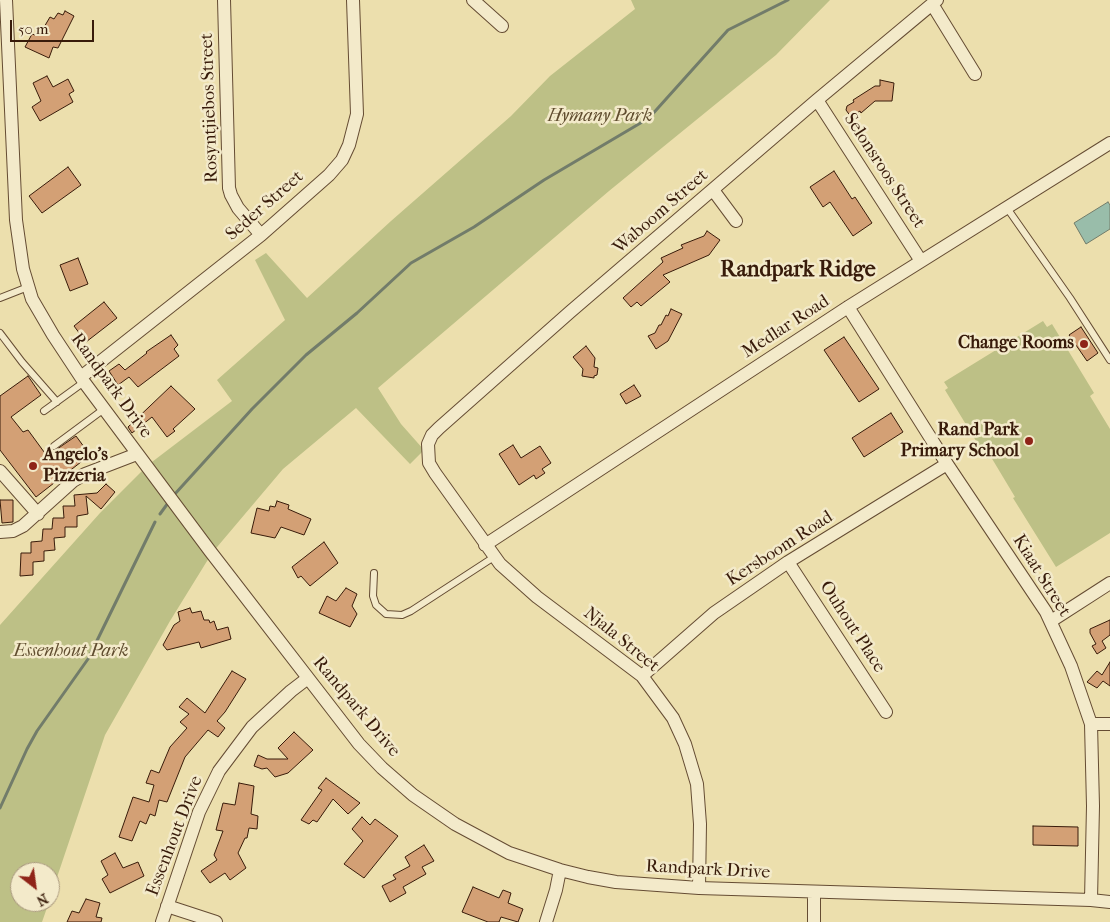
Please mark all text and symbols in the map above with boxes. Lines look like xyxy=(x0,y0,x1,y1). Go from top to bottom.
scale bar xyxy=(12,10,96,42)
text: 50 m xyxy=(18,20,48,38)
street label: Rosyntjiebos Street xyxy=(197,33,223,183)
park label: Hymany Park xyxy=(548,106,652,128)
street label: Selonsroos Street xyxy=(839,109,929,233)
street label: Waboom Street xyxy=(609,165,713,259)
street label: Seder Street xyxy=(222,166,308,246)
district label: Randpark Ridge xyxy=(720,258,876,284)
street label: Medlar Road xyxy=(738,291,834,363)
street label: Randpark Drive xyxy=(66,329,156,443)
place label: Change Rooms xyxy=(958,333,1074,355)
marker: Change Rooms xyxy=(1078,338,1090,350)
place label: Rand Park Primary School xyxy=(901,420,1019,462)
marker: Rand Park Primary School xyxy=(1023,435,1035,447)
place label: Angelo's Pizzeria xyxy=(43,445,108,488)
marker: Angelo's Pizzeria xyxy=(27,460,39,472)
street label: Kersboom Road xyxy=(723,507,837,591)
street label: Kiaat Street xyxy=(1007,531,1075,621)
street label: Ouhout Place xyxy=(814,577,890,677)
street label: Njala Street xyxy=(579,603,663,677)
park label: Essenhout Park xyxy=(14,641,128,663)
street label: Randpark Drive xyxy=(308,652,404,762)
street label: Essenhout Drive xyxy=(142,773,208,899)
street label: Randpark Drive xyxy=(645,856,771,884)
north arrow xyxy=(10,862,60,912)
text: N xyxy=(33,890,51,910)

